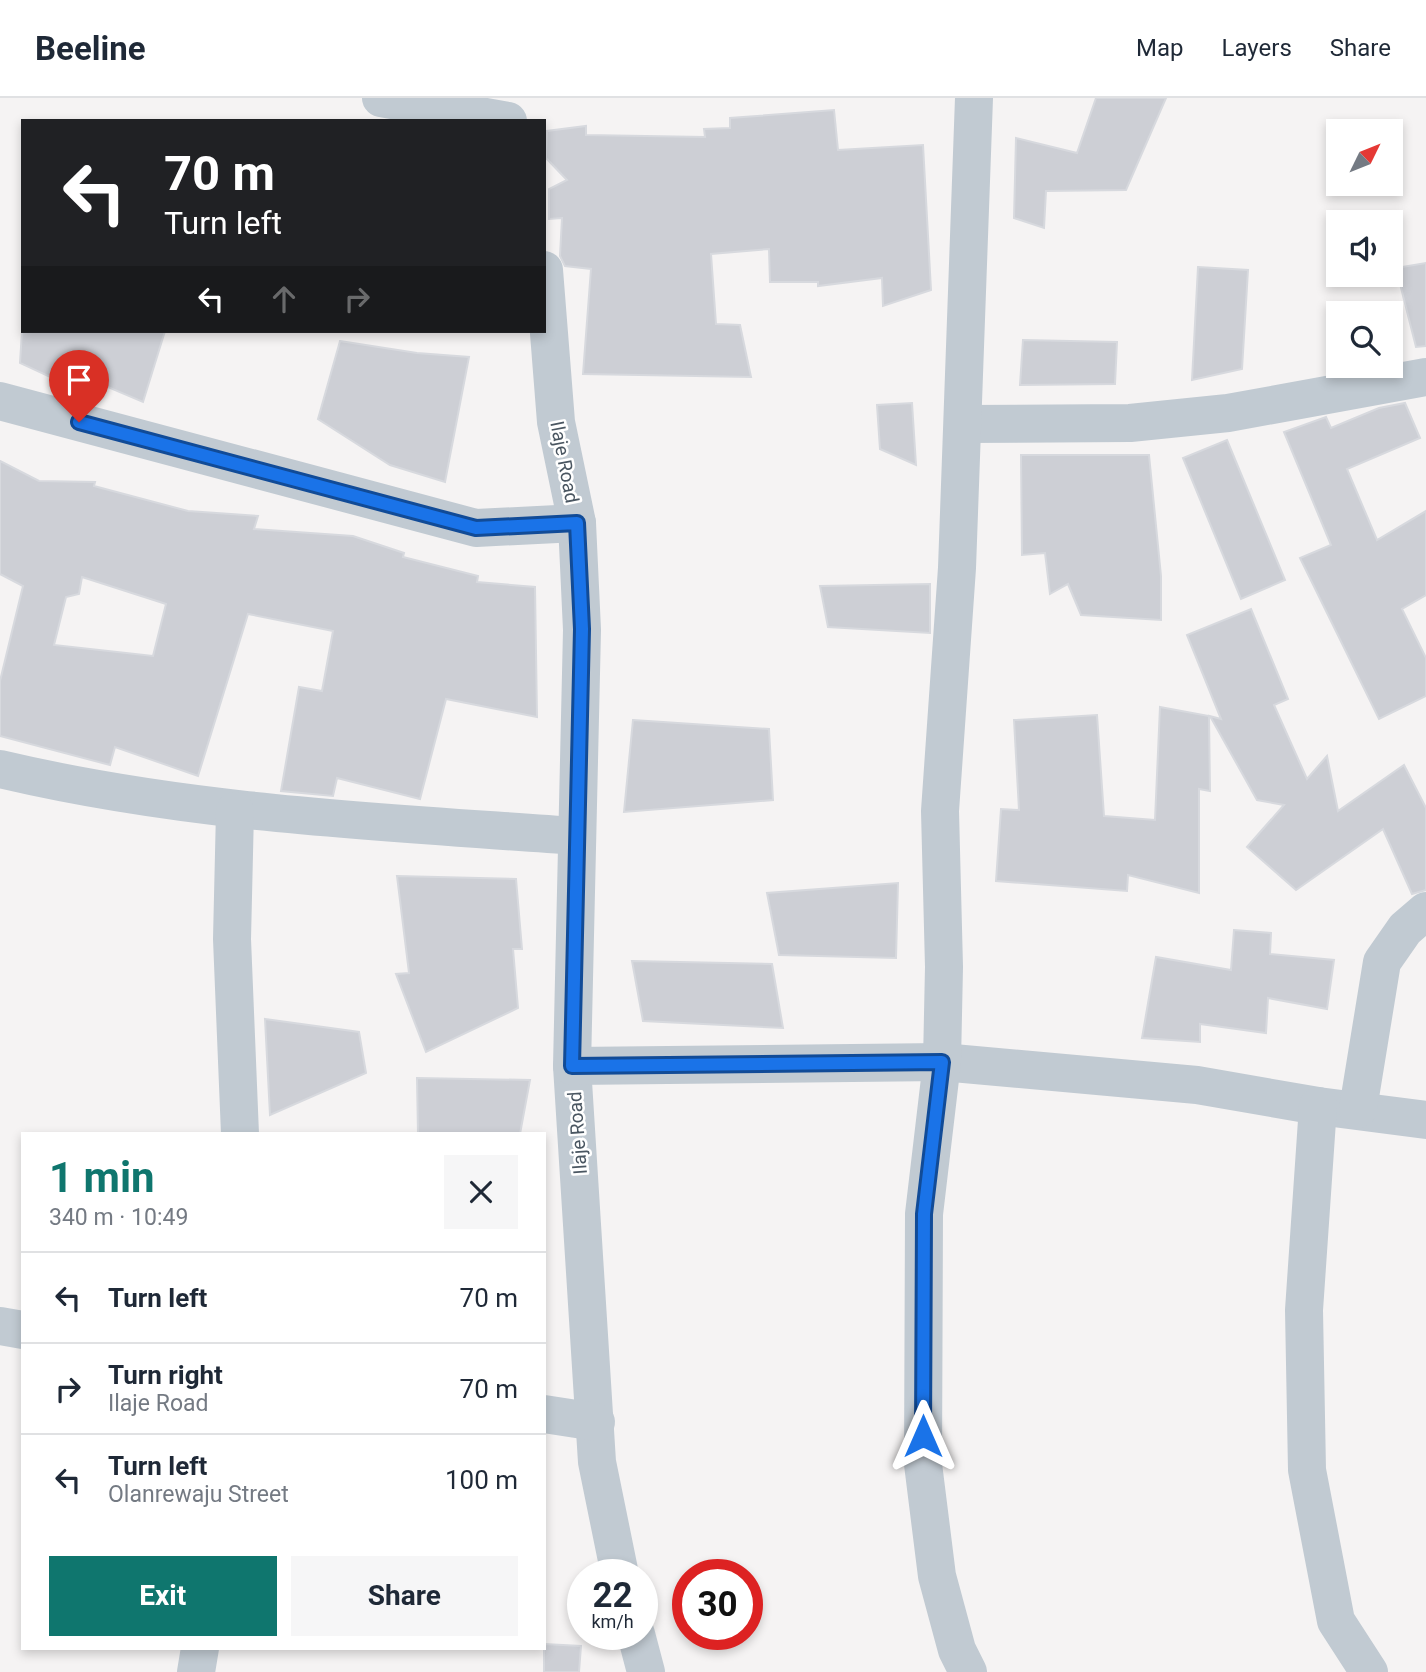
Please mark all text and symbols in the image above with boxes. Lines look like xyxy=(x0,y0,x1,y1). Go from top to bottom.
text: Beeline xyxy=(35,29,146,68)
text: Map xyxy=(1136,34,1184,62)
text: Layers xyxy=(1222,34,1292,62)
text: Share xyxy=(1330,34,1391,62)
north arrow xyxy=(1326,119,1404,196)
map controls xyxy=(1326,119,1403,378)
text: 70 m xyxy=(164,145,275,202)
icon: left xyxy=(49,147,140,238)
text: Turn left xyxy=(164,204,282,242)
button: sound xyxy=(1326,210,1403,287)
icon: left xyxy=(192,280,230,318)
icon: ahead xyxy=(265,280,303,318)
icon: right xyxy=(338,280,376,318)
button: search xyxy=(1326,301,1403,378)
pin xyxy=(49,350,109,422)
icon: arrive xyxy=(60,361,98,399)
street label: Ilaje Road xyxy=(545,419,584,505)
street label: Ilaje Road xyxy=(563,1091,592,1175)
text: 1 min xyxy=(49,1153,155,1202)
button: close xyxy=(444,1155,518,1229)
text: 340 m · 10:49 xyxy=(49,1204,188,1231)
icon: left xyxy=(49,1279,87,1317)
text: Turn left xyxy=(108,1283,207,1313)
text: 70 m xyxy=(460,1283,518,1313)
text: Turn right xyxy=(108,1360,223,1390)
icon: right xyxy=(49,1370,87,1408)
text: 70 m xyxy=(460,1374,518,1404)
text: Ilaje Road xyxy=(108,1390,209,1417)
position arrow xyxy=(886,1399,960,1473)
text: Turn left xyxy=(108,1451,207,1481)
icon: left xyxy=(49,1461,87,1499)
text: 100 m xyxy=(445,1465,518,1495)
text: Olanrewaju Street xyxy=(108,1481,289,1508)
button: Exit xyxy=(49,1556,277,1636)
button: Share xyxy=(291,1556,518,1636)
speed limit sign: 30 xyxy=(672,1559,763,1650)
text: 22 xyxy=(592,1575,633,1616)
text: km/h xyxy=(591,1611,634,1632)

